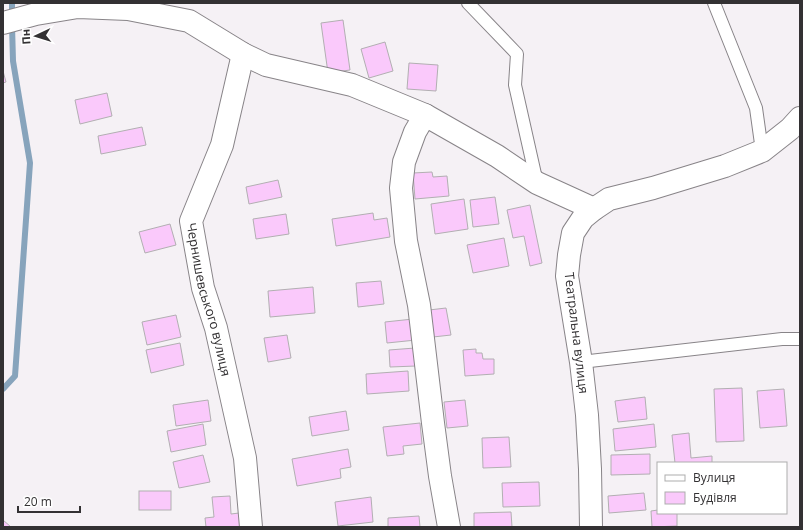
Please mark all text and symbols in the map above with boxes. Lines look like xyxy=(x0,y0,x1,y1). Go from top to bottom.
north arrow xyxy=(16,16,56,56)
text: Пн xyxy=(18,28,34,45)
street label: Чернишевського вулиця xyxy=(182,221,235,378)
street label: Театральна вулиця xyxy=(561,271,593,395)
legend xyxy=(657,462,787,514)
text: Вулиця xyxy=(693,469,735,486)
scale bar xyxy=(18,488,80,514)
text: Будівля xyxy=(693,489,737,506)
text: 20 m xyxy=(24,493,52,510)

